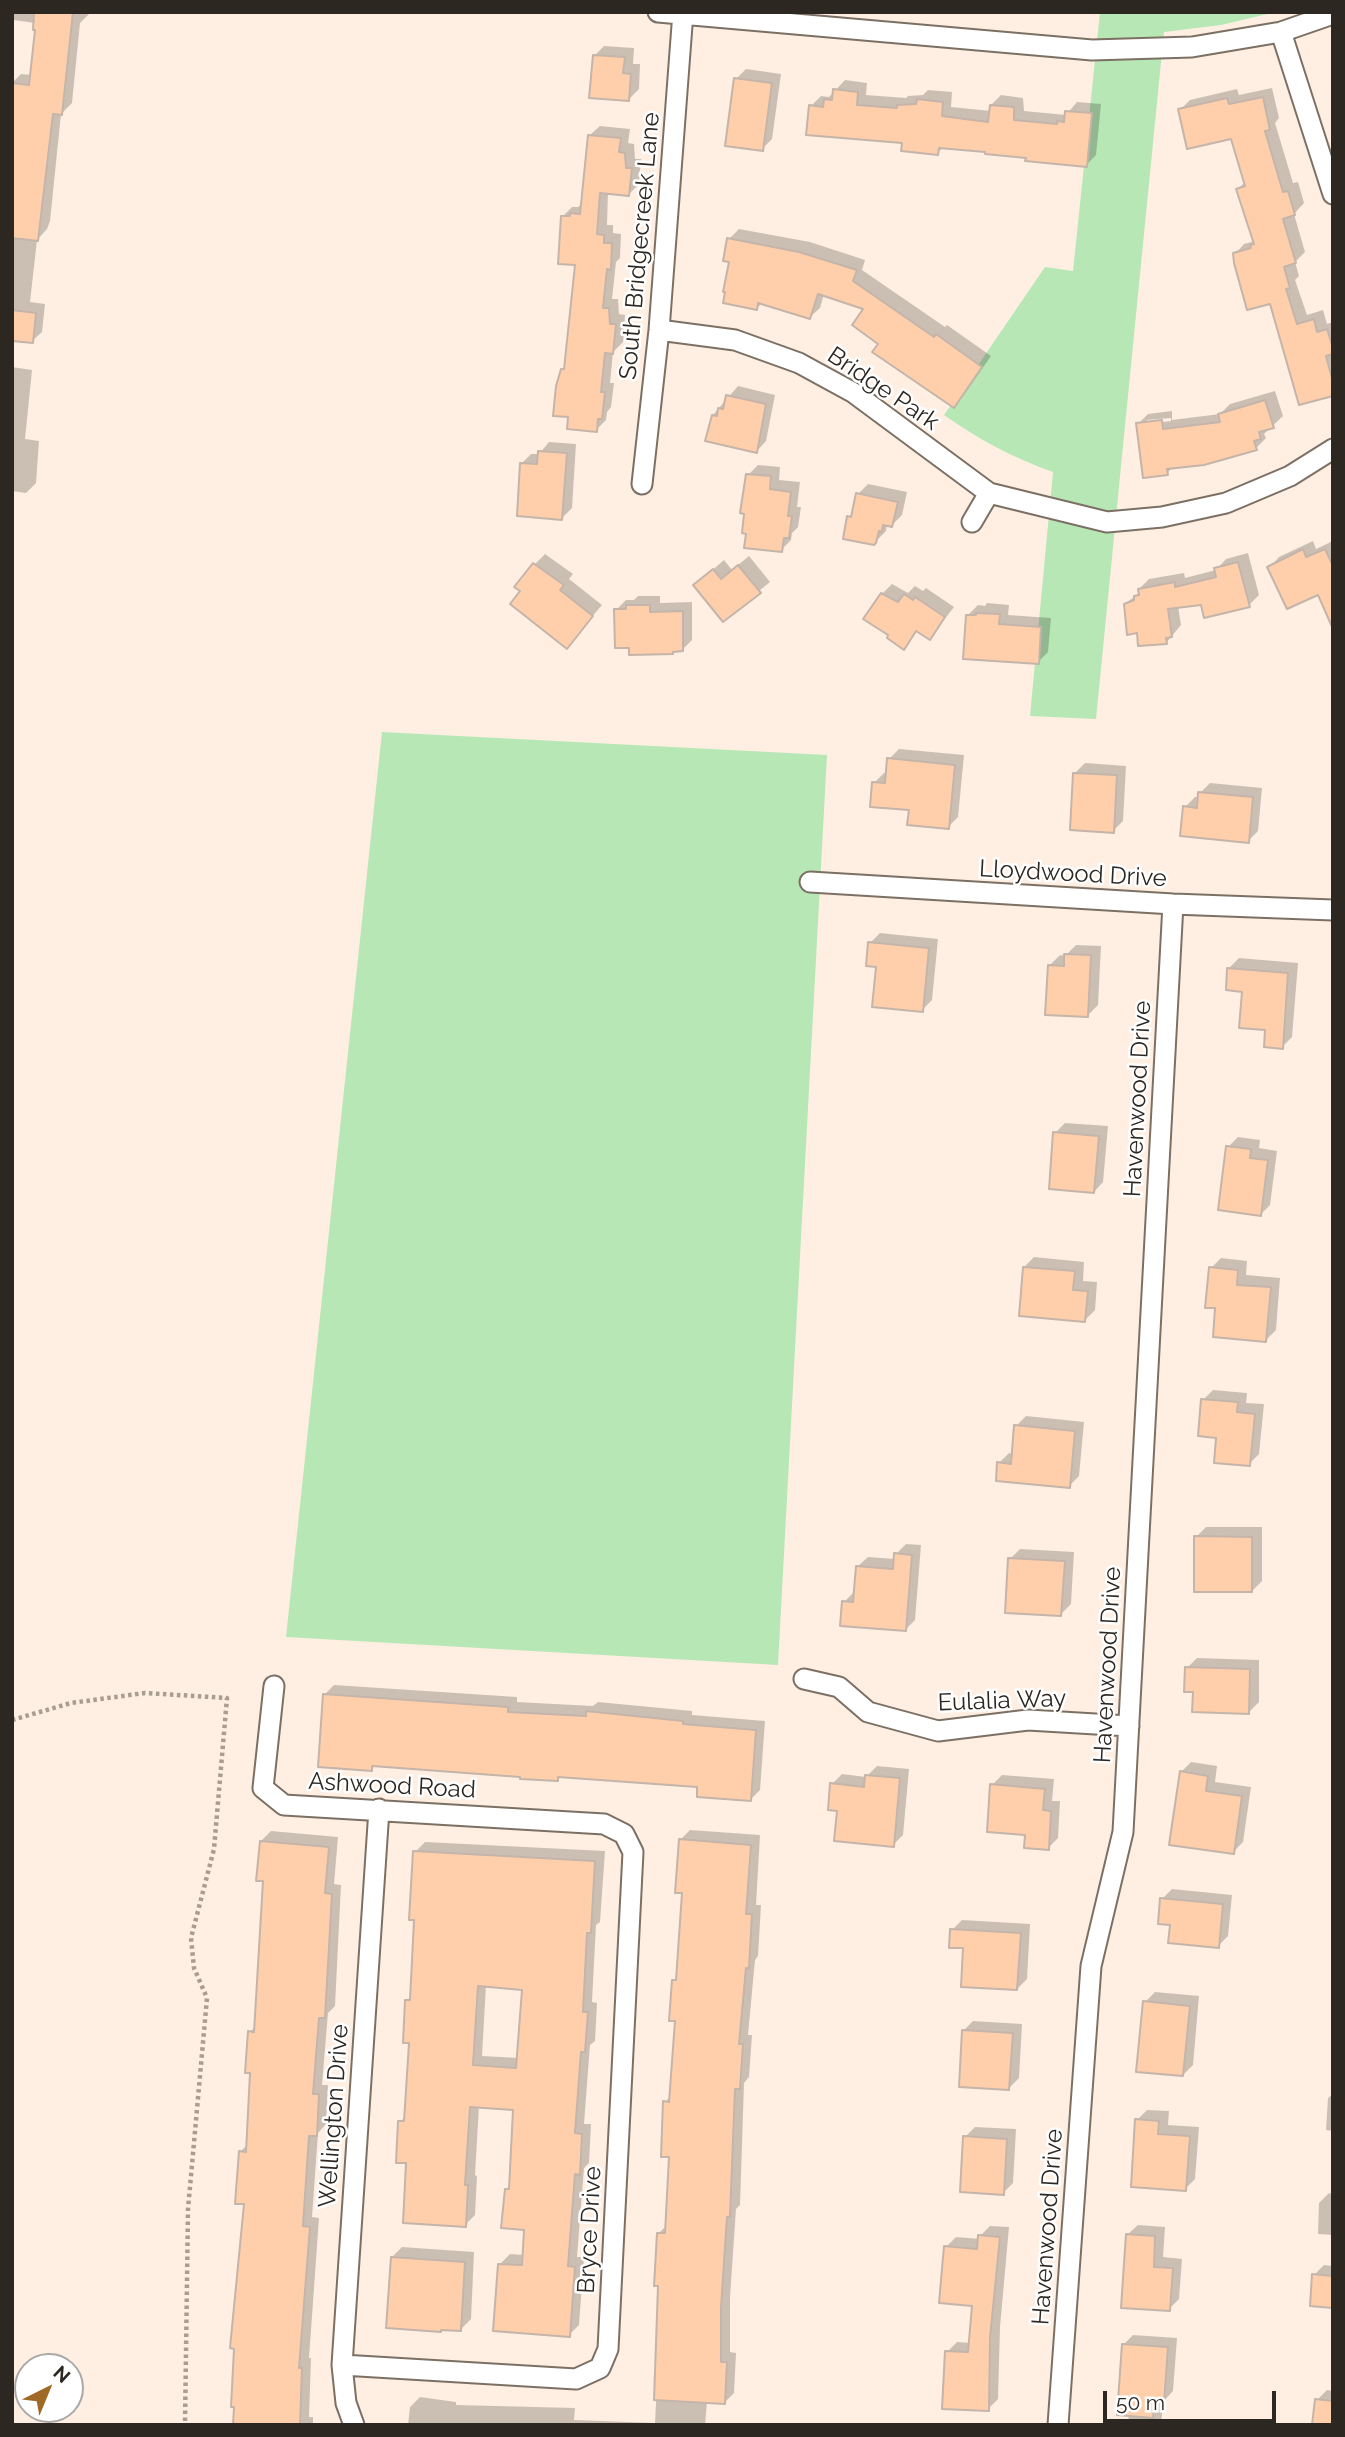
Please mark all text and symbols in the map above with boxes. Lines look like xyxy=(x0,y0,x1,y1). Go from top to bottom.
street label: South Bridgecreek Lane xyxy=(614,111,666,381)
street label: Bridge Park xyxy=(822,341,944,437)
street label: Lloydwood Drive xyxy=(978,855,1168,893)
street label: Havenwood Drive xyxy=(1118,1000,1158,1198)
street label: Havenwood Drive xyxy=(1088,1566,1128,1764)
street label: Eulalia Way xyxy=(937,1684,1067,1718)
street label: Ashwood Road xyxy=(308,1767,476,1805)
street label: Wellington Drive xyxy=(313,2023,355,2209)
street label: Havenwood Drive xyxy=(1027,2128,1069,2326)
street label: Bryce Drive xyxy=(572,2166,608,2294)
north arrow xyxy=(14,2353,84,2423)
text: N xyxy=(49,2361,75,2387)
scale bar xyxy=(1107,2378,1280,2422)
text: 50 m xyxy=(1116,2390,1165,2415)

